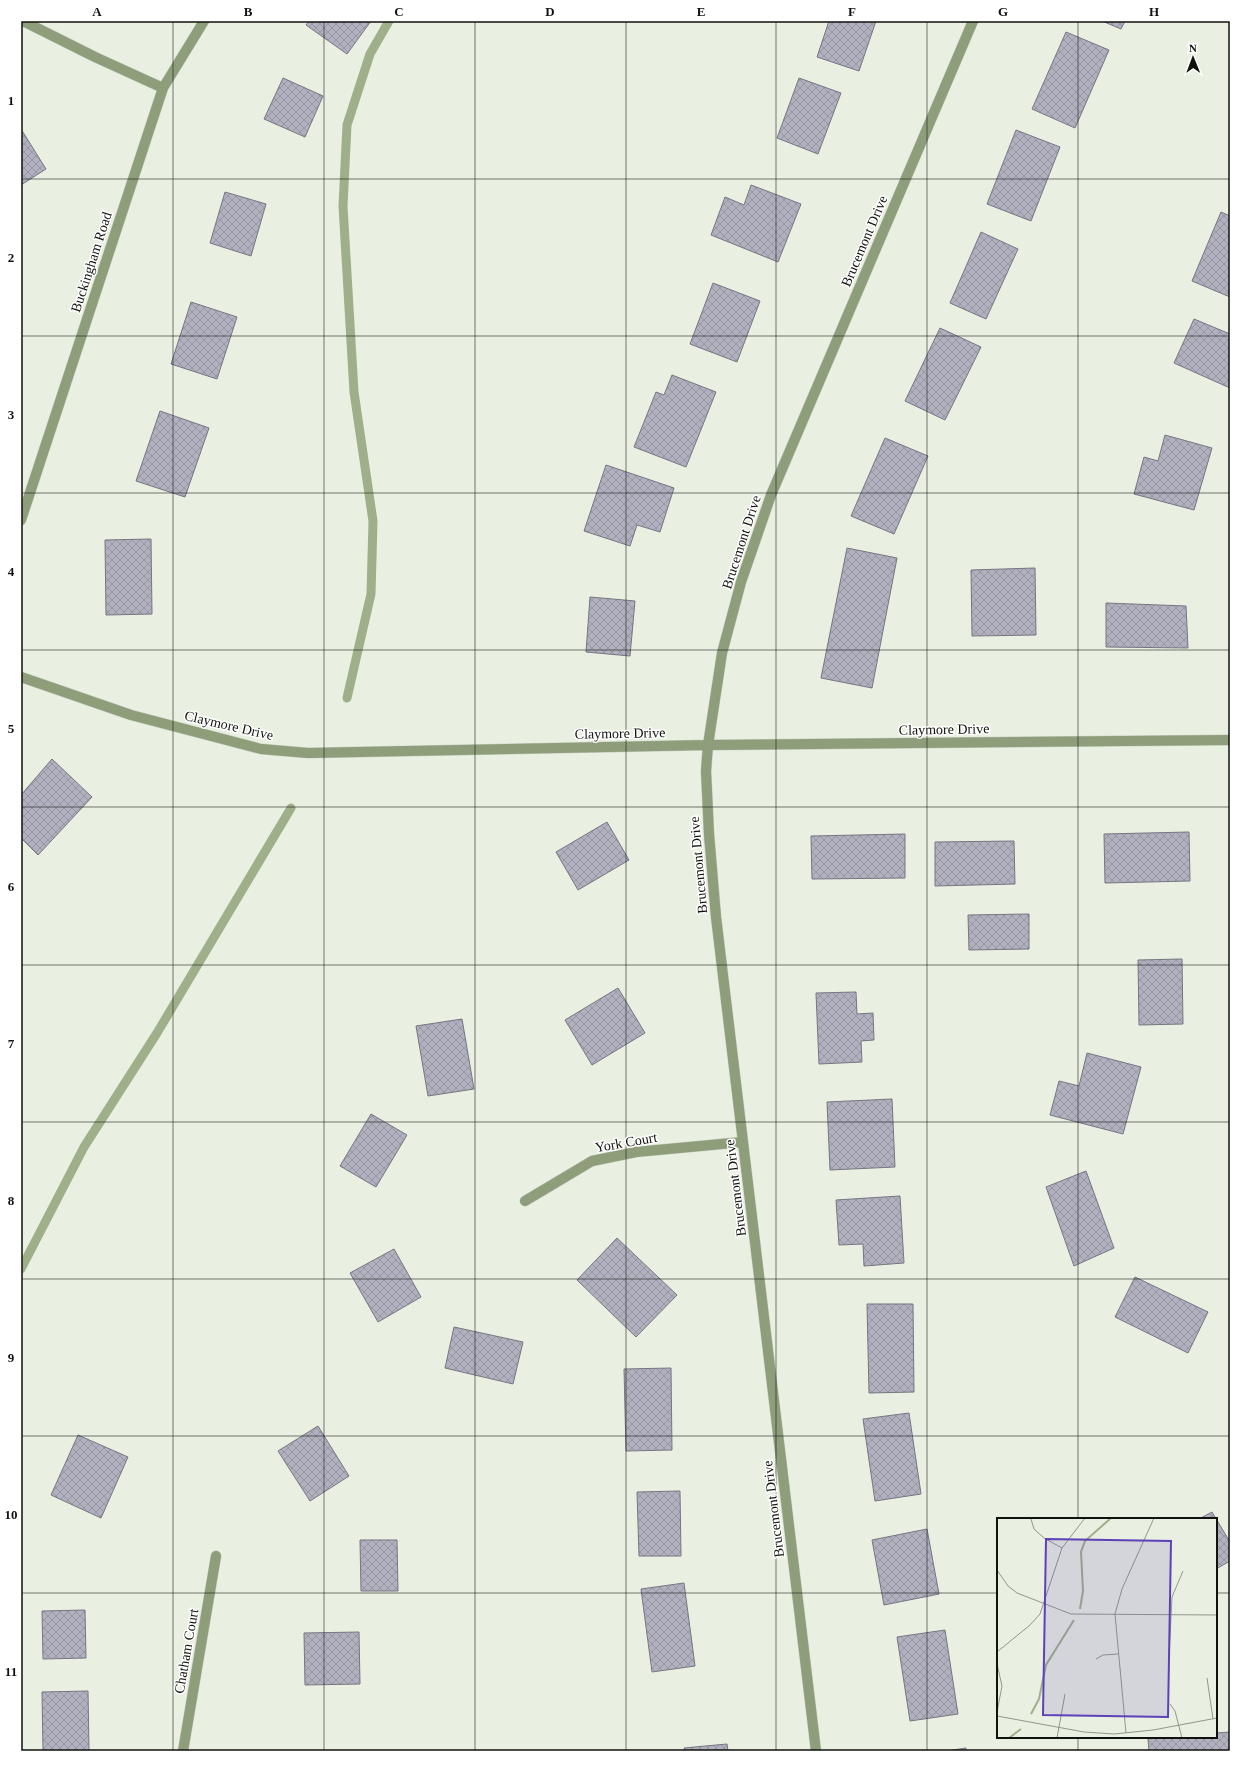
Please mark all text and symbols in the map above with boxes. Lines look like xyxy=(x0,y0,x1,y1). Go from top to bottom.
text: A xyxy=(92,4,102,19)
text: B xyxy=(244,4,253,19)
text: C xyxy=(394,4,404,19)
text: D xyxy=(545,4,555,19)
text: E xyxy=(697,4,705,19)
text: F xyxy=(848,4,856,19)
text: G xyxy=(998,4,1008,19)
text: H xyxy=(1149,4,1159,19)
north arrow xyxy=(1173,38,1213,78)
text: N xyxy=(1189,42,1197,54)
text: 1 xyxy=(8,93,14,108)
street label: Brucemont Drive xyxy=(838,193,890,289)
street label: Buckingham Road xyxy=(68,210,115,314)
text: 2 xyxy=(8,250,14,265)
text: 3 xyxy=(8,407,15,422)
street label: Brucemont Drive xyxy=(719,493,764,591)
text: 4 xyxy=(8,564,15,579)
street label: Claymore Drive xyxy=(183,708,275,743)
text: 5 xyxy=(8,721,15,736)
street label: Claymore Drive xyxy=(899,721,989,738)
street label: Claymore Drive xyxy=(575,725,665,742)
street label: Brucemont Drive xyxy=(687,816,710,914)
text: 6 xyxy=(8,879,15,894)
text: 7 xyxy=(8,1036,15,1051)
street label: York Court xyxy=(594,1130,658,1155)
street label: Brucemont Drive xyxy=(722,1139,749,1237)
text: 8 xyxy=(8,1193,15,1208)
text: 9 xyxy=(8,1350,15,1365)
street label: Brucemont Drive xyxy=(760,1460,787,1558)
text: 10 xyxy=(5,1507,18,1522)
inset map xyxy=(997,1518,1217,1738)
street label: Chatham Court xyxy=(172,1607,201,1695)
text: 11 xyxy=(5,1664,17,1679)

